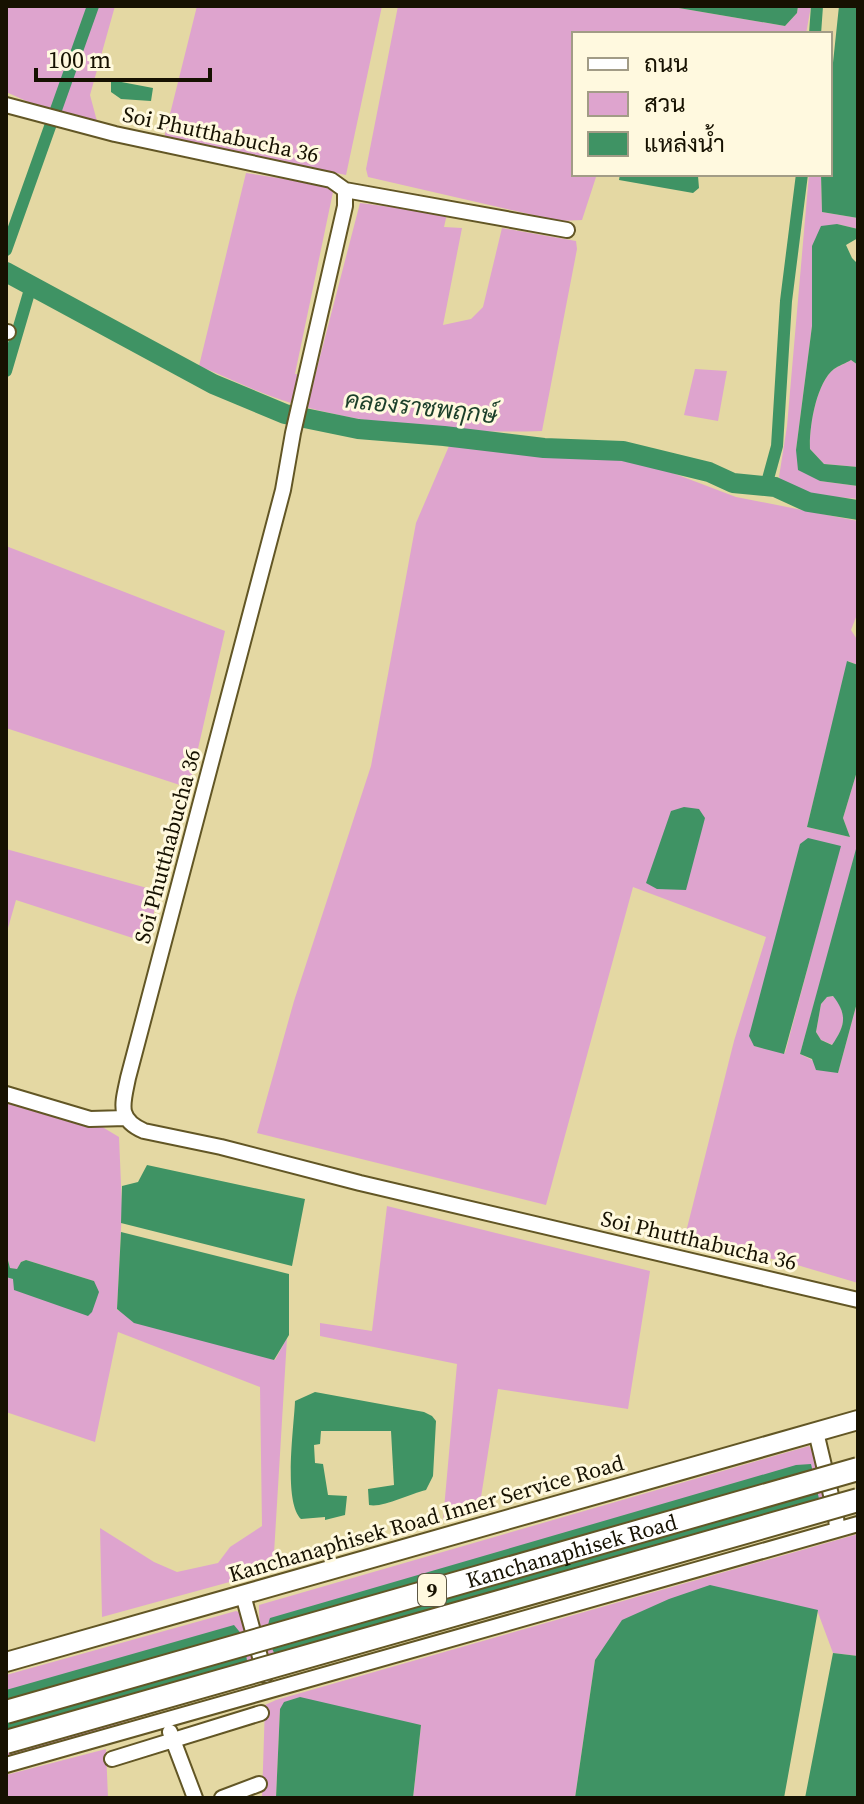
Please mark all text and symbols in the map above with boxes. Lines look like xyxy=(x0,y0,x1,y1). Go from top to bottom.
scale bar xyxy=(36,32,210,82)
legend xyxy=(572,32,832,176)
text: 100 m xyxy=(48,43,111,76)
text: ถนน xyxy=(644,47,689,80)
text: สวน xyxy=(644,87,686,120)
street label: Soi Phutthabucha 36 xyxy=(120,99,322,169)
text: แหล่งน้ำ xyxy=(644,124,725,160)
water label: คลองราชพฤกษ์ xyxy=(343,383,501,432)
street label: Soi Phutthabucha 36 xyxy=(127,746,207,946)
street label: Soi Phutthabucha 36 xyxy=(598,1203,800,1277)
street label: Kanchanaphisek Road Inner Service Road xyxy=(225,1449,627,1587)
street label: Kanchanaphisek Road xyxy=(462,1508,678,1594)
road number: 9 xyxy=(418,1574,446,1606)

